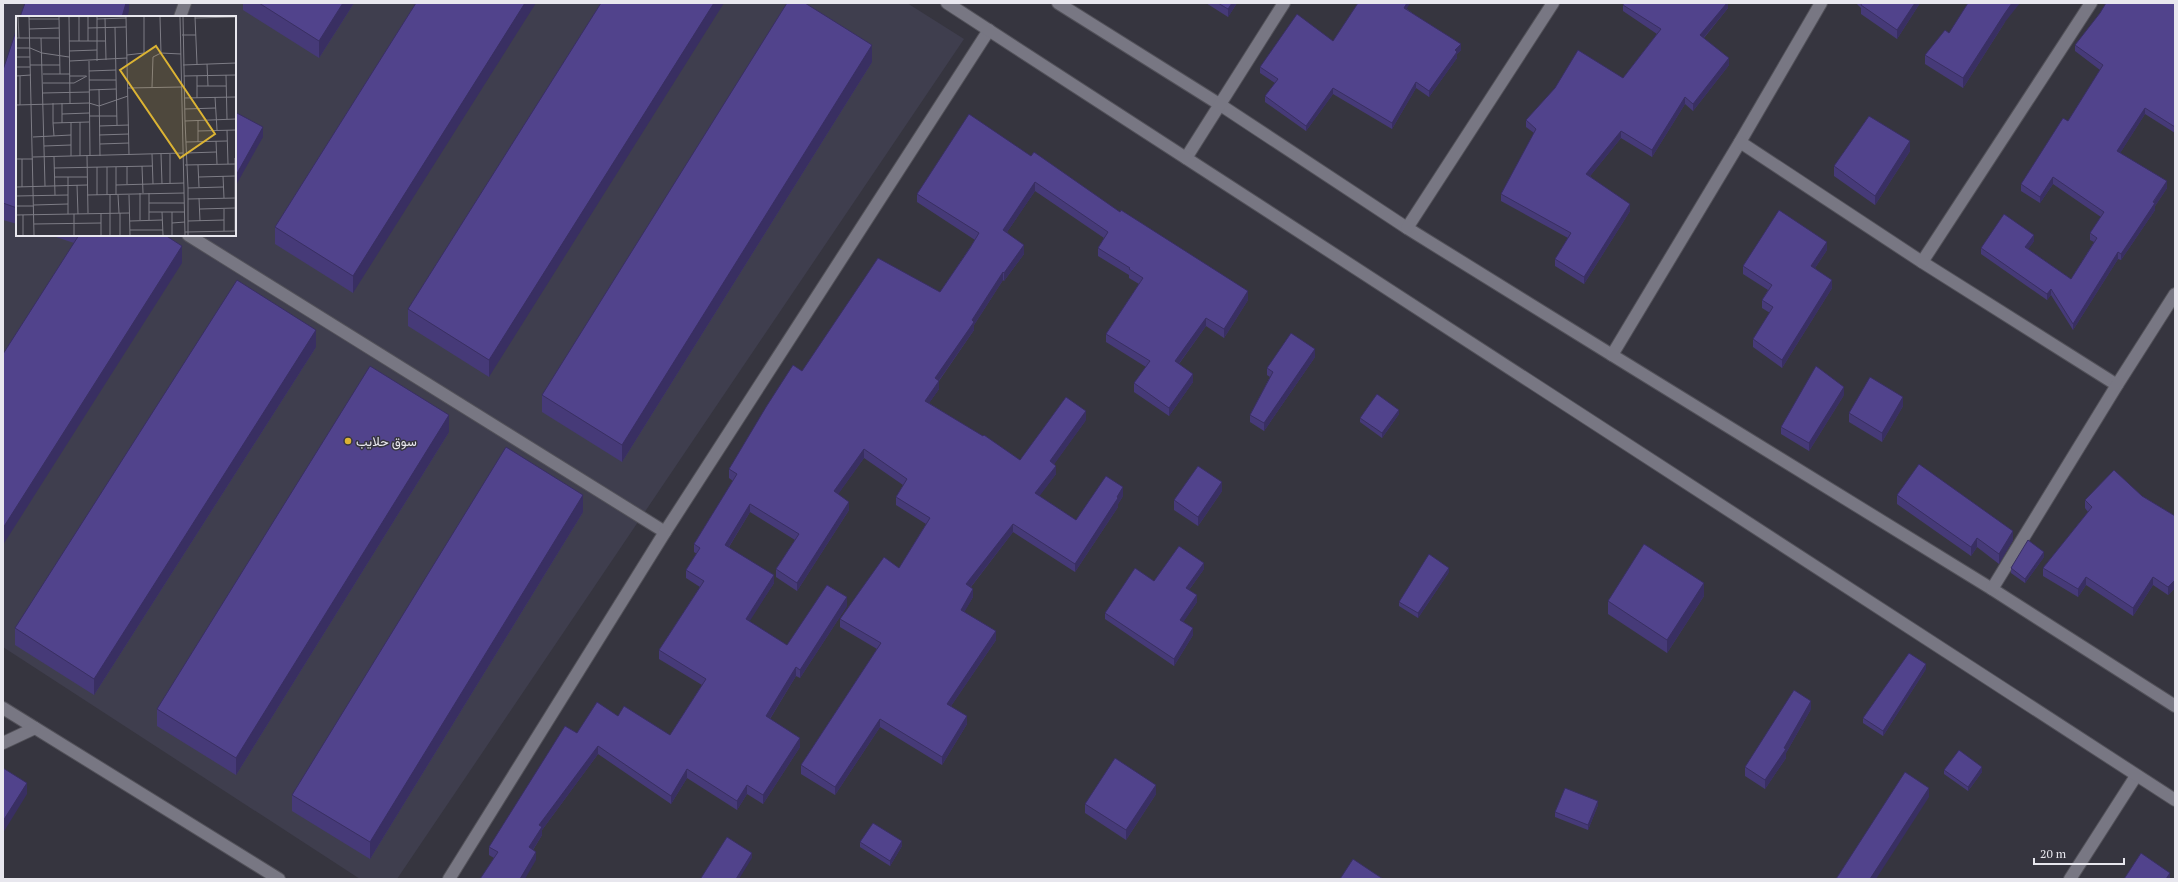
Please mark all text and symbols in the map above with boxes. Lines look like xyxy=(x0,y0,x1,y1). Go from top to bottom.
inset map xyxy=(16,16,236,236)
place label: سوق حلايب xyxy=(356,432,417,450)
marker: سوق حلايب xyxy=(343,436,353,446)
scale bar xyxy=(2034,840,2124,866)
text: 20 m xyxy=(2040,846,2067,861)

